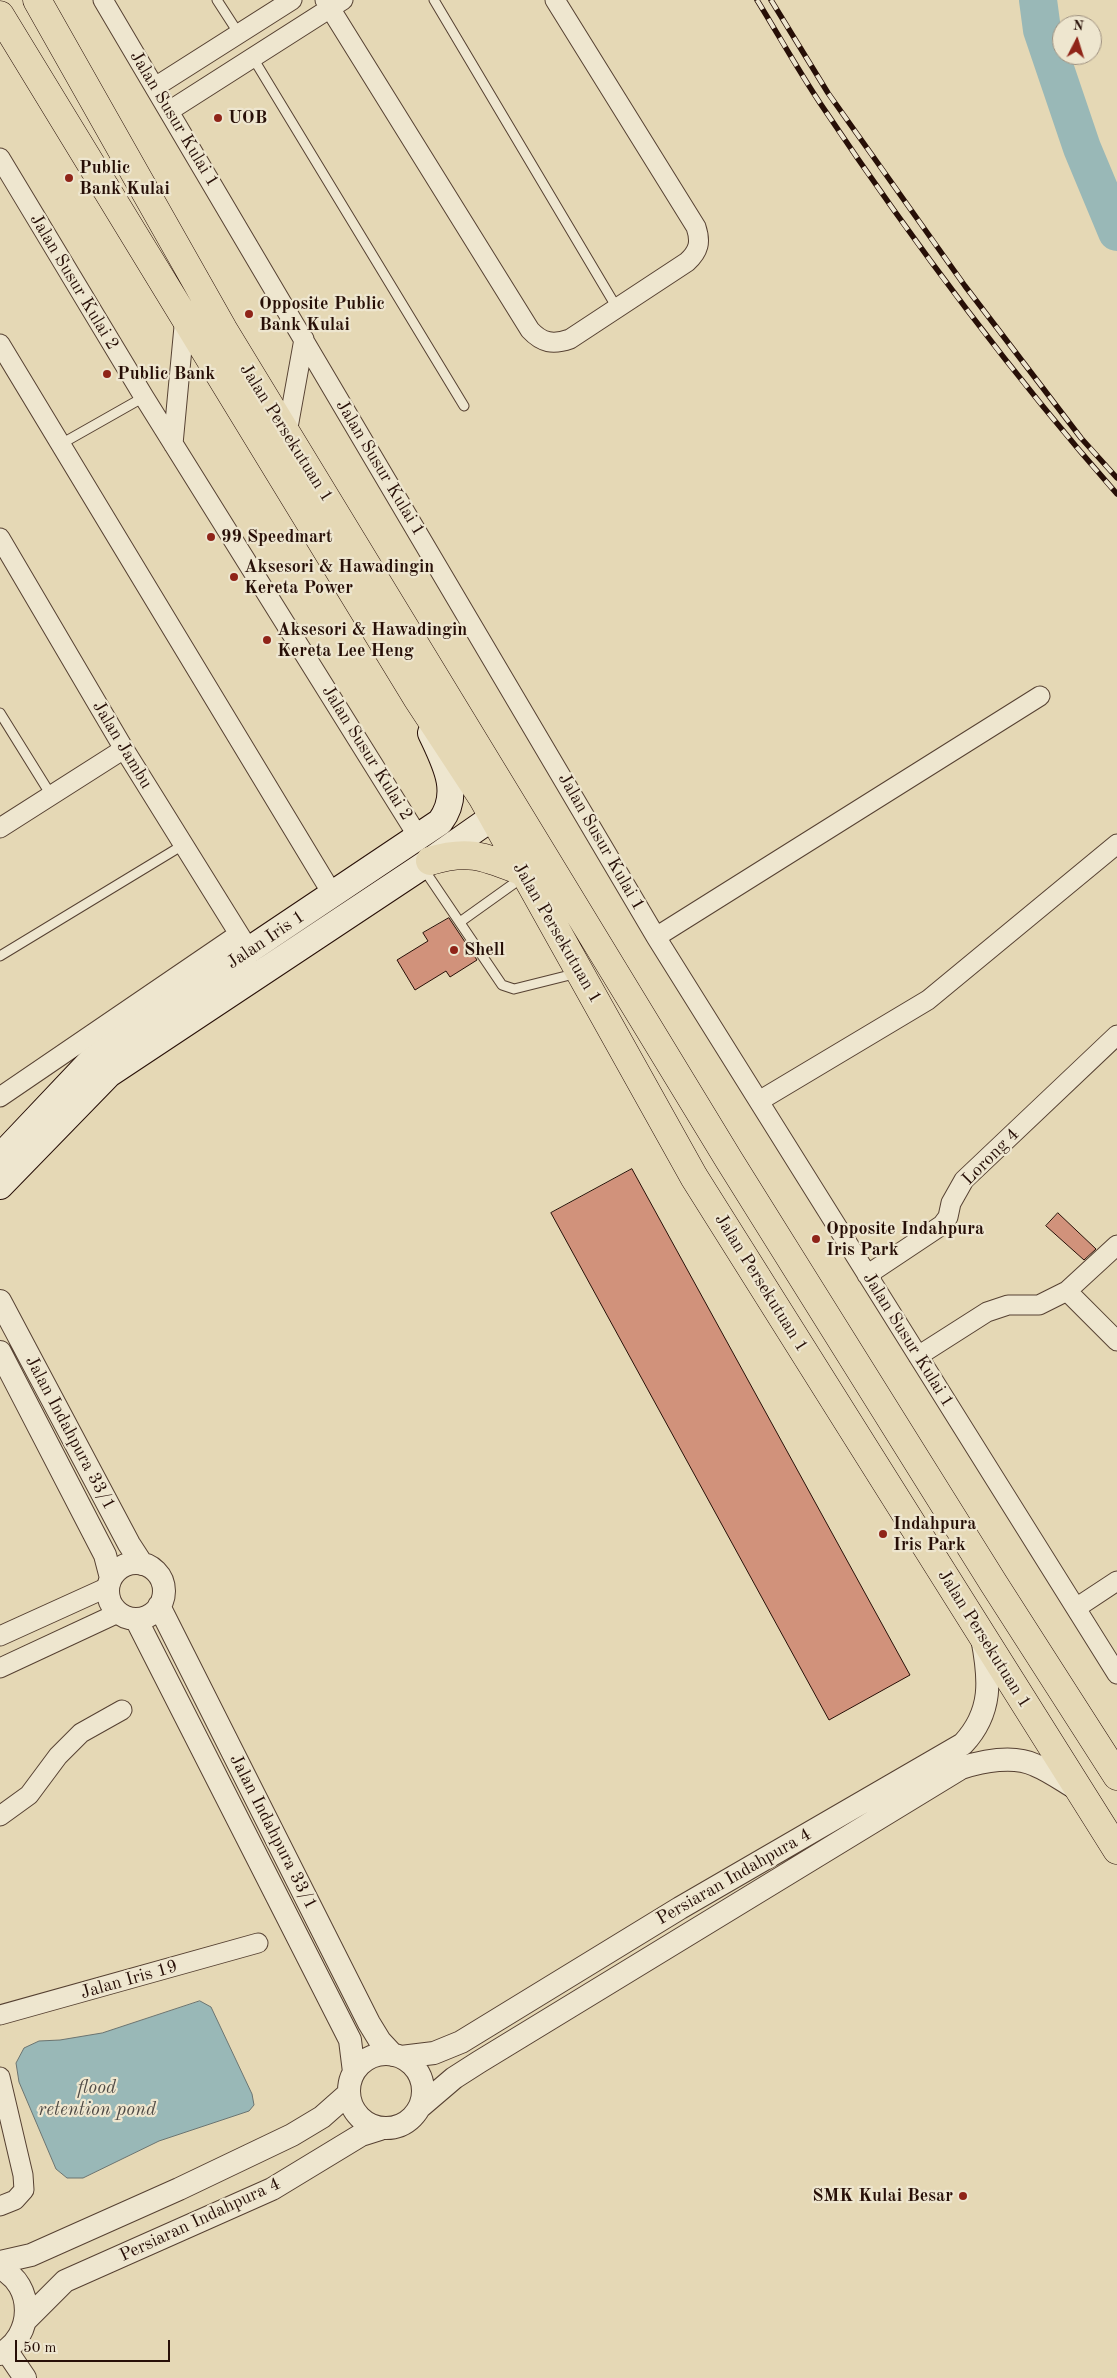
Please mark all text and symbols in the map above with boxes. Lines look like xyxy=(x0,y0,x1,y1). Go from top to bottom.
north arrow xyxy=(1052,15,1102,65)
text: N xyxy=(1072,19,1084,33)
street label: Jalan Susur Kulai 1 xyxy=(125,47,223,191)
place label: UOB xyxy=(228,107,267,129)
marker: UOB xyxy=(212,112,224,124)
place label: Public Bank Kulai xyxy=(79,157,170,200)
marker: Public Bank Kulai xyxy=(63,172,75,184)
street label: Jalan Susur Kulai 2 xyxy=(25,210,123,354)
place label: Opposite Public Bank Kulai xyxy=(259,293,385,336)
marker: Opposite Public Bank Kulai xyxy=(243,308,255,320)
street label: Jalan Persekutuan 1 xyxy=(235,360,337,506)
place label: Public Bank xyxy=(117,363,215,385)
marker: Public Bank xyxy=(101,368,113,380)
street label: Jalan Susur Kulai 1 xyxy=(331,396,429,540)
place label: 99 Speedmart xyxy=(221,526,332,548)
marker: 99 Speedmart xyxy=(205,531,217,543)
place label: Aksesori & Hawadingin Kereta Power xyxy=(244,556,434,598)
marker: Aksesori & Hawadingin Kereta Power xyxy=(228,571,240,583)
place label: Aksesori & Hawadingin Kereta Lee Heng xyxy=(277,619,467,662)
marker: Aksesori & Hawadingin Kereta Lee Heng xyxy=(261,634,273,646)
street label: Jalan Susur Kulai 2 xyxy=(317,682,417,824)
street label: Jalan Jambu xyxy=(87,697,157,793)
street label: Jalan Susur Kulai 1 xyxy=(553,769,649,915)
street label: Jalan Persekutuan 1 xyxy=(508,859,606,1007)
street label: Jalan Iris 1 xyxy=(223,906,309,974)
place label: Shell xyxy=(464,939,505,961)
marker: Shell xyxy=(448,944,460,956)
street label: Lorong 4 xyxy=(958,1124,1024,1190)
street label: Jalan Persekutuan 1 xyxy=(710,1210,812,1356)
place label: Opposite Indahpura Iris Park xyxy=(826,1218,984,1260)
marker: Opposite Indahpura Iris Park xyxy=(810,1233,822,1245)
street label: Jalan Susur Kulai 1 xyxy=(858,1269,958,1411)
street label: Jalan Indahpura 33/1 xyxy=(20,1352,120,1514)
place label: Indahpura Iris Park xyxy=(893,1513,976,1556)
marker: Indahpura Iris Park xyxy=(877,1528,889,1540)
street label: Jalan Persekutuan 1 xyxy=(933,1566,1035,1712)
street label: Jalan Indahpura 33/1 xyxy=(224,1751,322,1913)
street label: Persiaran Indahpura 4 xyxy=(653,1824,815,1930)
street label: Jalan Iris 19 xyxy=(78,1956,180,2004)
water label: flood retention pond xyxy=(38,2077,156,2121)
street label: Persiaran Indahpura 4 xyxy=(116,2173,284,2267)
place label: SMK Kulai Besar xyxy=(812,2185,953,2207)
marker: SMK Kulai Besar xyxy=(957,2190,969,2202)
scale bar xyxy=(18,2330,172,2362)
text: 50 m xyxy=(23,2341,57,2356)

